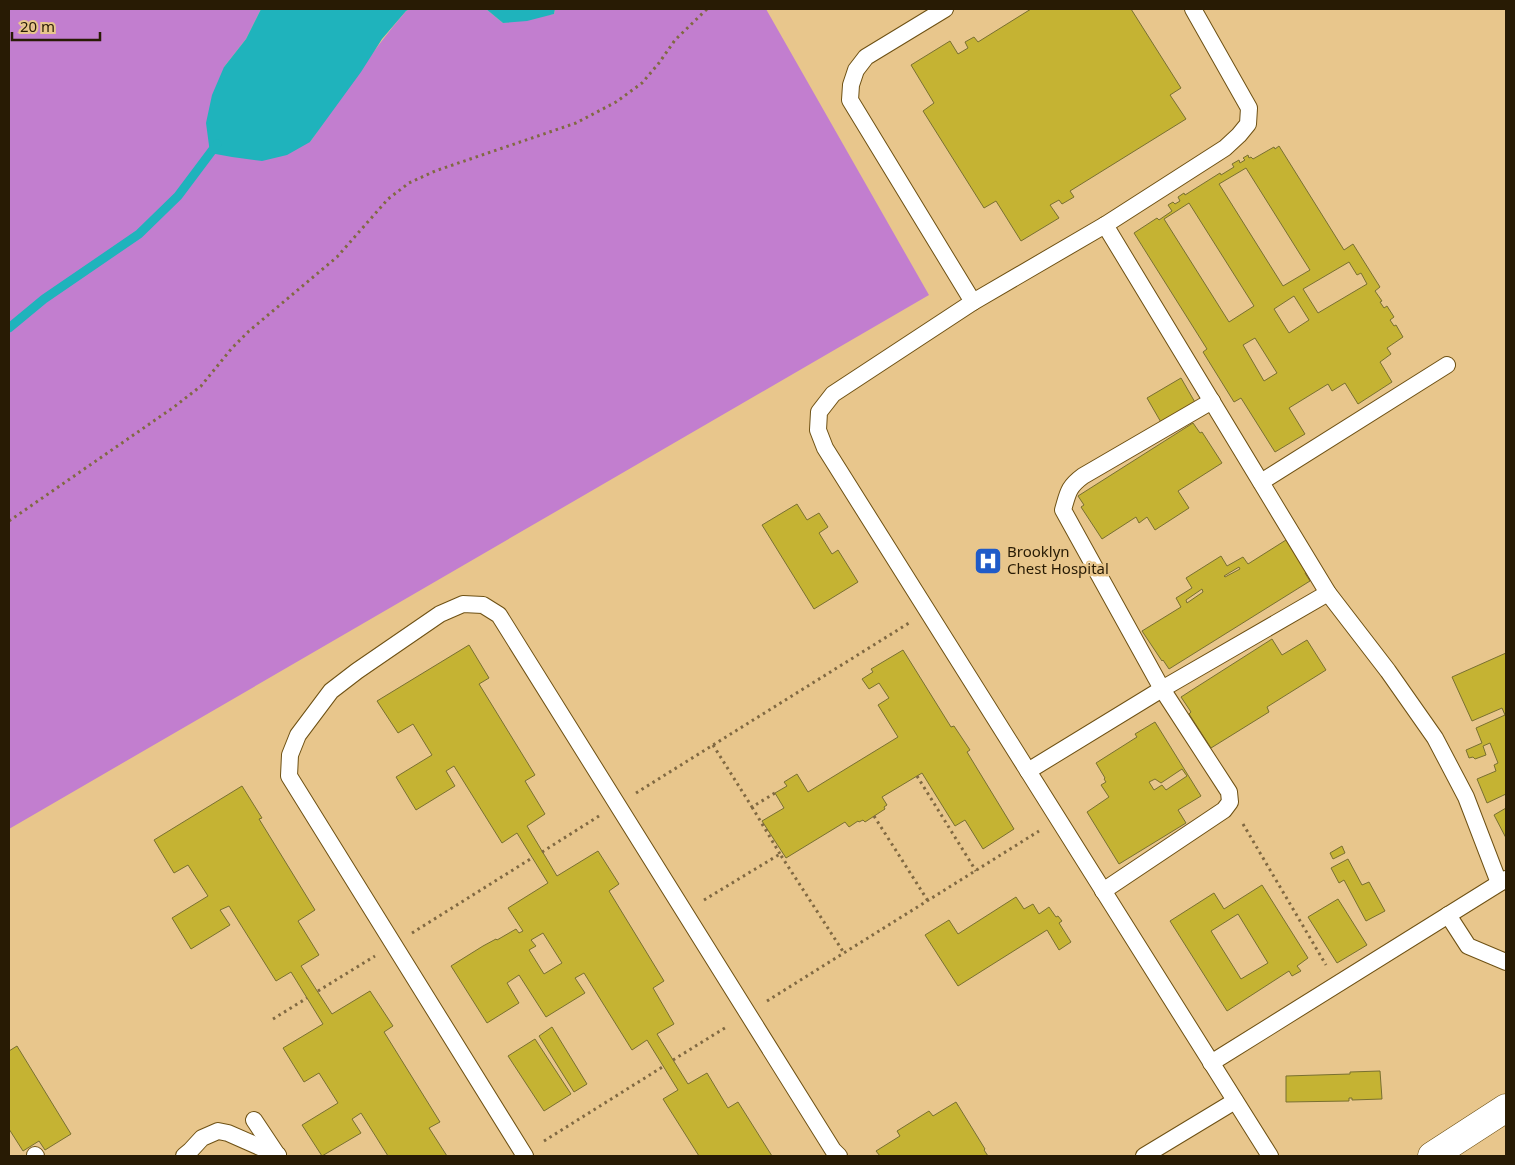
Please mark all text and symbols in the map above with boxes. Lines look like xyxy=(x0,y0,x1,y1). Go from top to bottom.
scale bar xyxy=(12,10,100,42)
text: 20 m xyxy=(20,16,55,36)
place label: Brooklyn Chest Hospital xyxy=(1007,541,1109,578)
hospital icon: Brooklyn Chest Hospital xyxy=(973,546,1003,576)

